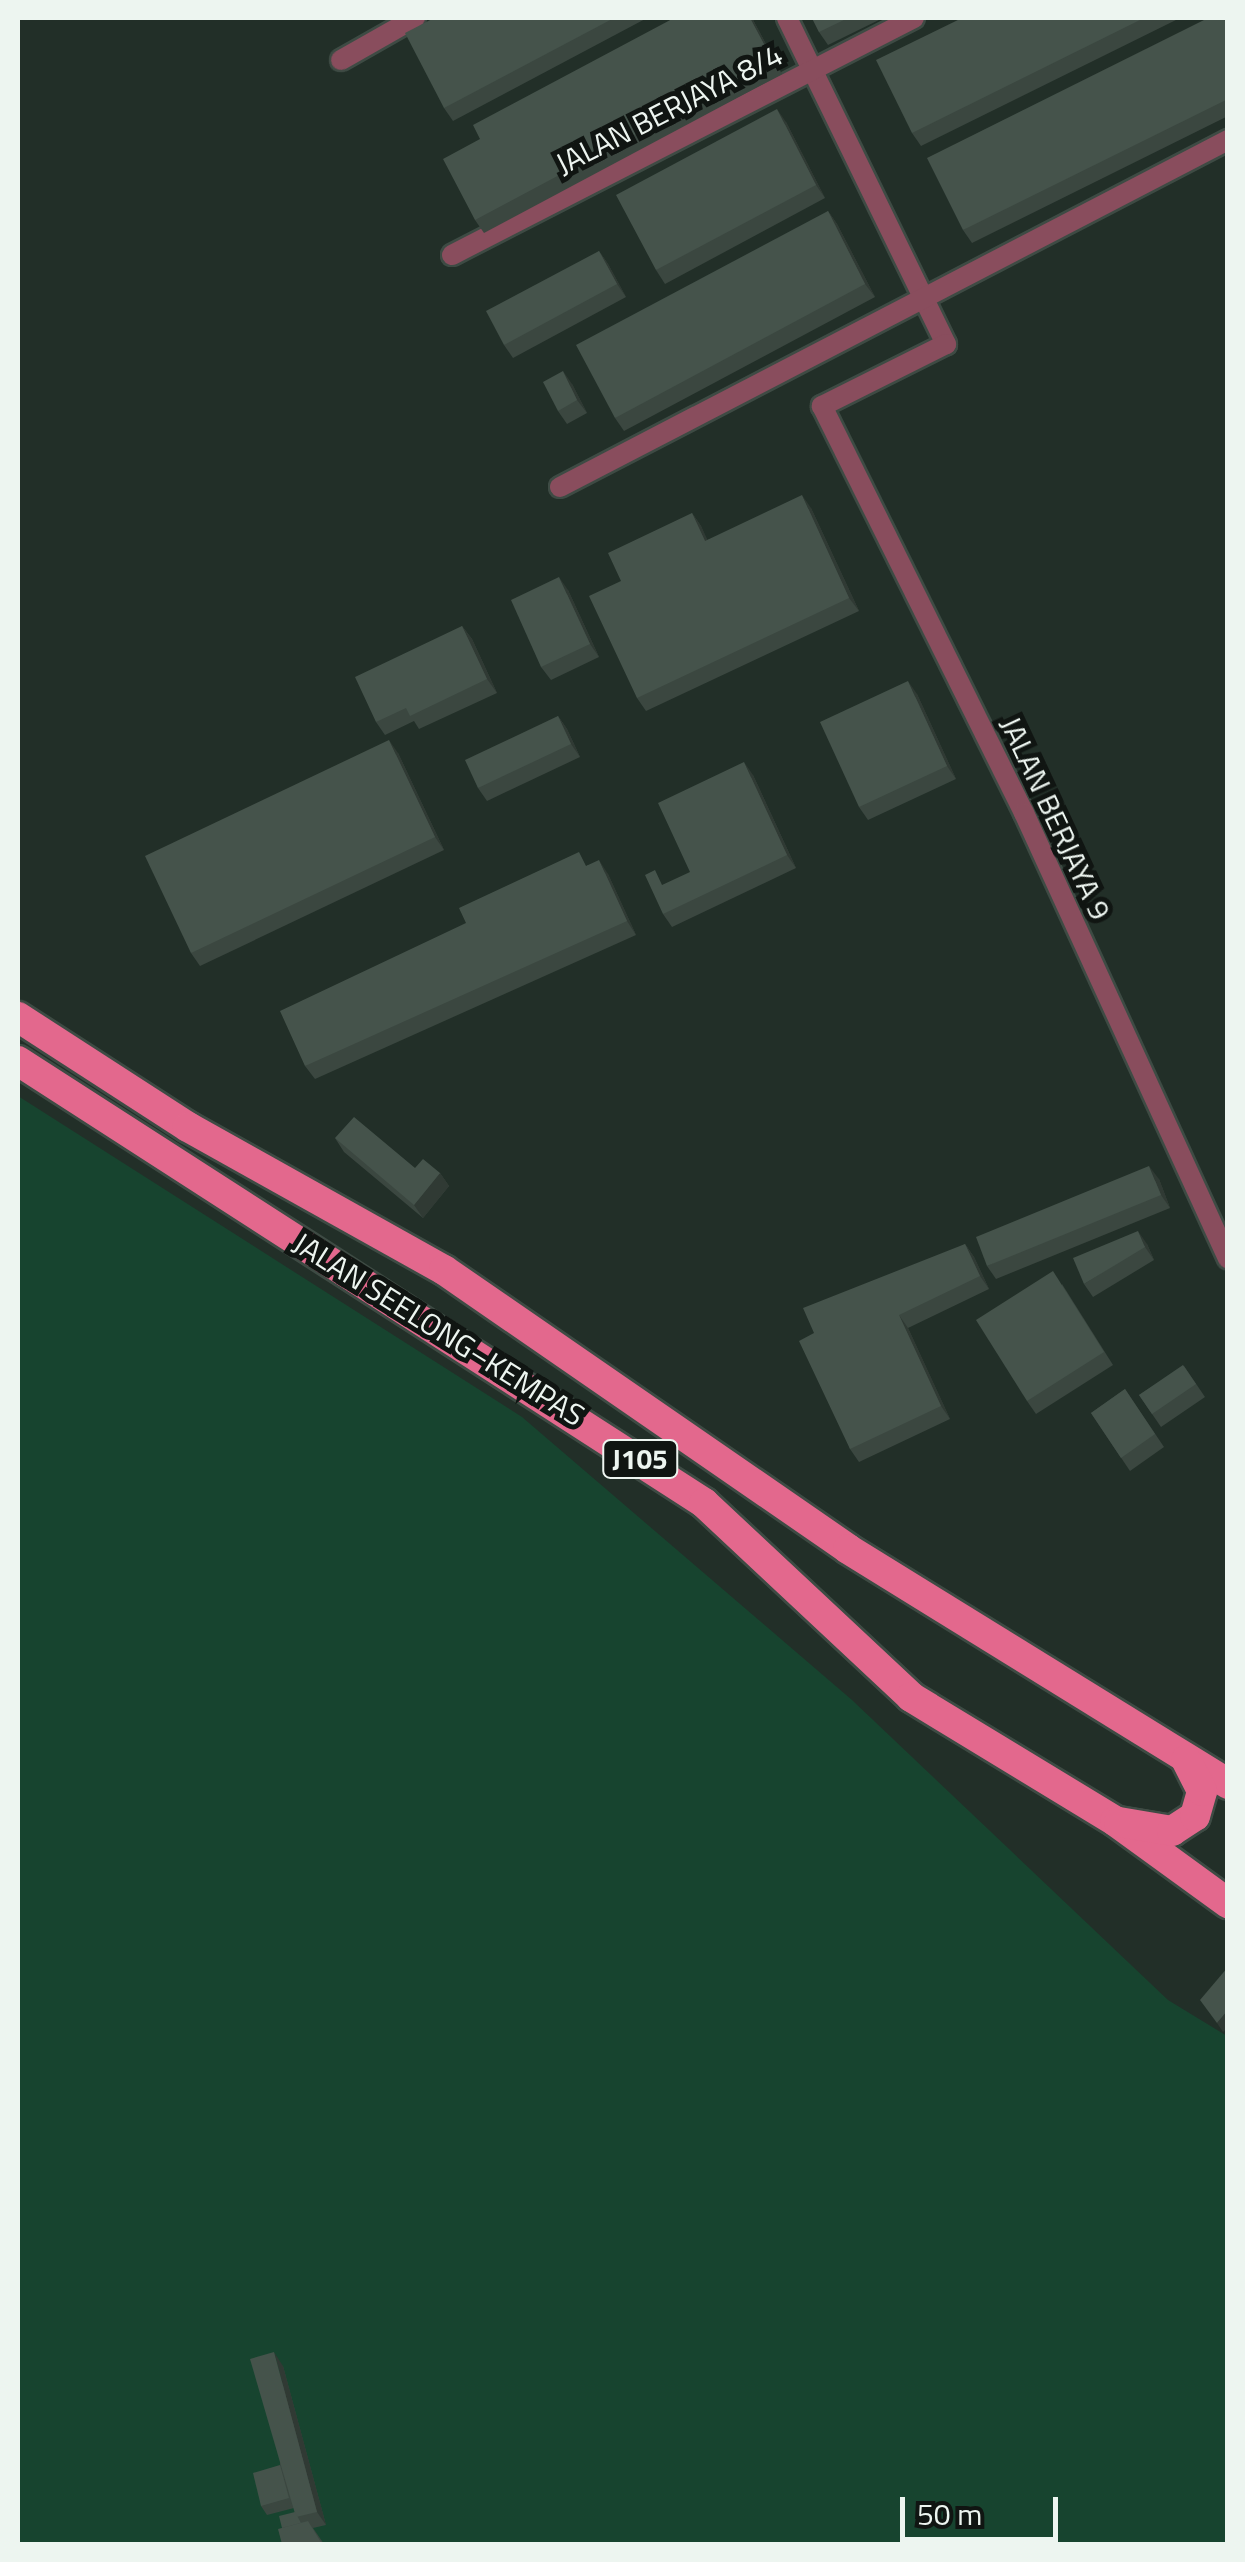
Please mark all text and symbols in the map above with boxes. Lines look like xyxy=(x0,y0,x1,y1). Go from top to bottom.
street label: JALAN BERJAYA 8/4 xyxy=(550,36,788,182)
street label: JALAN BERJAYA 9 xyxy=(993,711,1119,925)
street label: JALAN SEELONG–KEMPAS xyxy=(287,1225,591,1433)
road number: J105 xyxy=(600,1436,680,1482)
scale bar xyxy=(905,2477,1062,2539)
text: 50 m xyxy=(917,2491,982,2537)

